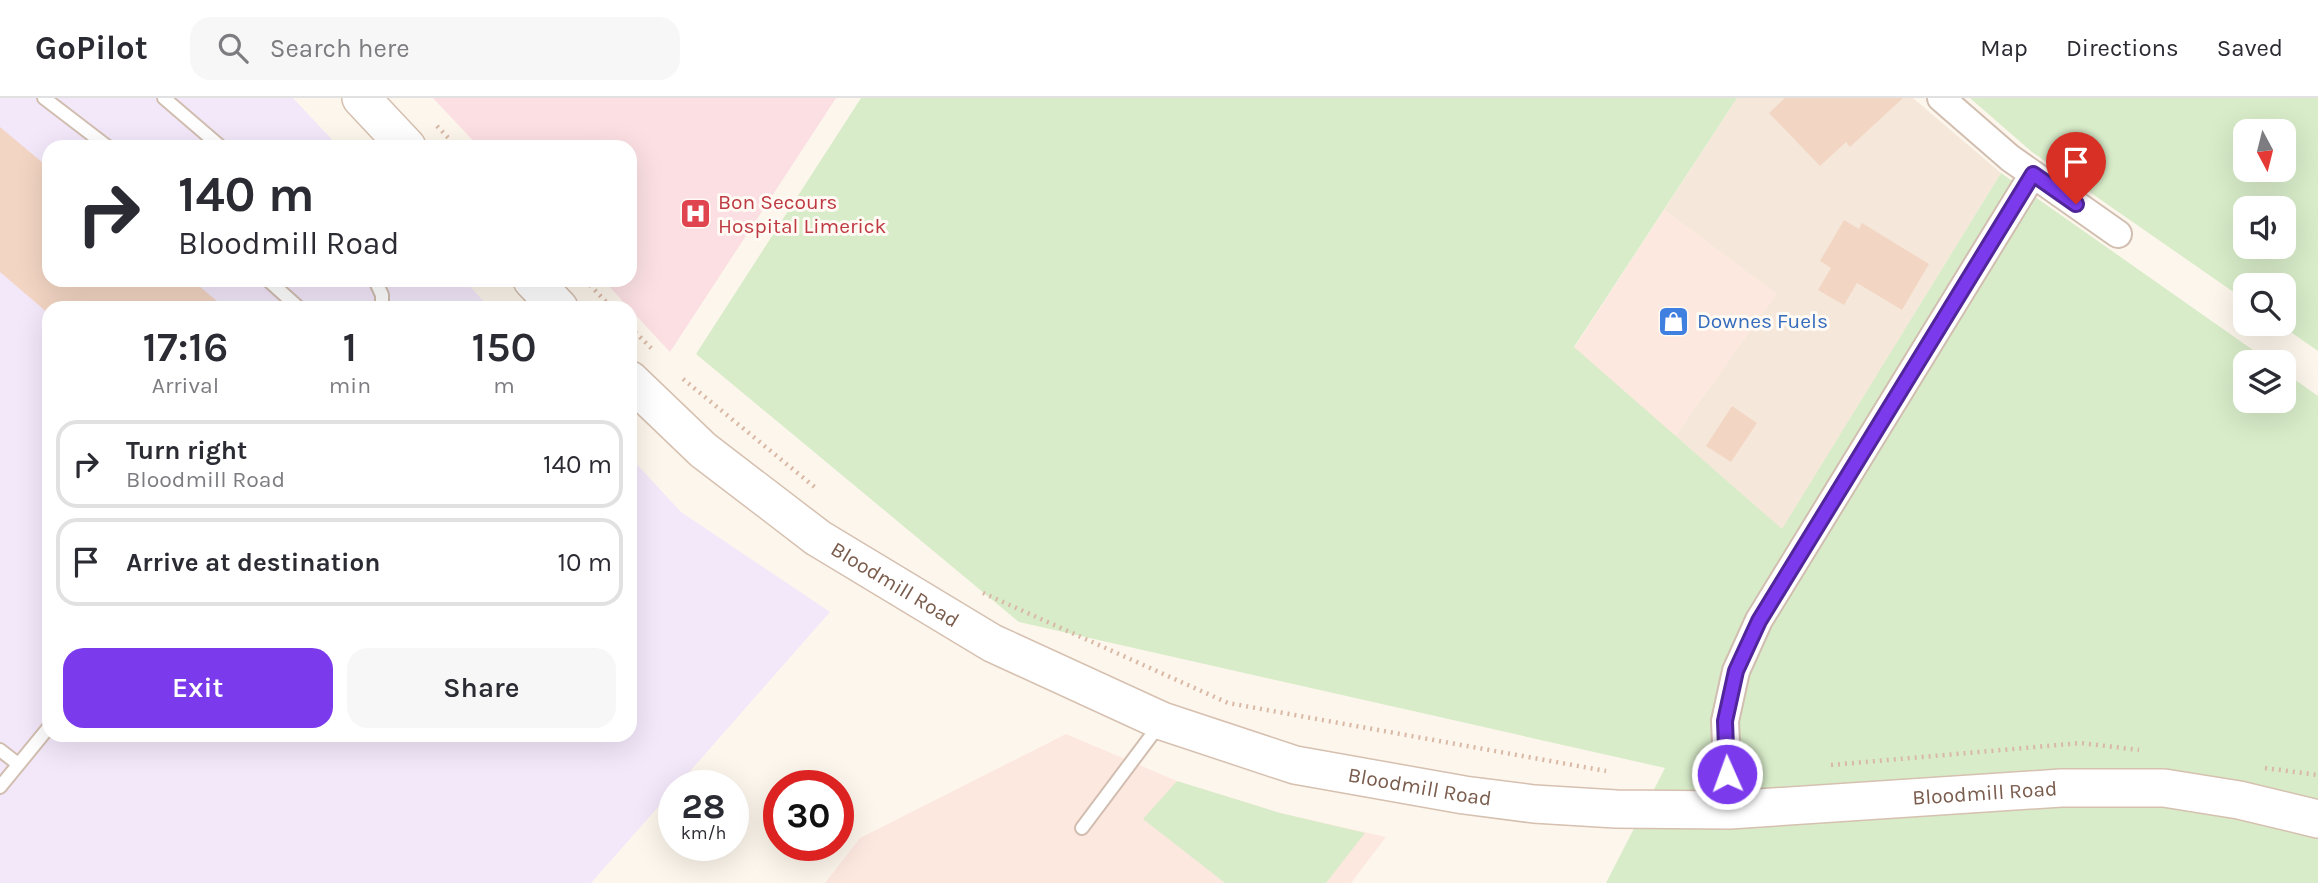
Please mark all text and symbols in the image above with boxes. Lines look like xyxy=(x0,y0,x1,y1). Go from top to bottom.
search box xyxy=(190,17,680,80)
text: GoPilot xyxy=(35,29,148,67)
icon: search xyxy=(214,29,252,67)
text: Search here xyxy=(270,33,410,64)
text: Map xyxy=(1980,34,2028,62)
text: Directions xyxy=(2066,34,2179,62)
text: Saved xyxy=(2217,34,2283,62)
north arrow xyxy=(2233,119,2296,182)
map controls xyxy=(2233,119,2296,413)
pin xyxy=(2046,132,2106,204)
icon: arrive xyxy=(2057,143,2095,181)
text: 140 m xyxy=(178,166,315,223)
icon: right xyxy=(63,168,154,259)
place label: Bon Secours Hospital Limerick xyxy=(718,190,887,238)
button: sound xyxy=(2233,196,2296,259)
hospital icon: Bon Secours Hospital Limerick xyxy=(678,197,712,231)
text: Bloodmill Road xyxy=(178,225,399,262)
button: search xyxy=(2233,273,2296,336)
shop icon: Downes Fuels xyxy=(1657,304,1691,338)
place label: Downes Fuels xyxy=(1697,309,1828,333)
text: 17:16 xyxy=(142,322,228,372)
text: 1 xyxy=(343,322,357,372)
text: 150 xyxy=(472,322,537,372)
button: layers xyxy=(2233,350,2296,413)
text: Arrival xyxy=(152,372,219,399)
text: min xyxy=(329,372,371,399)
text: m xyxy=(493,372,515,399)
text: Turn right xyxy=(126,435,247,466)
icon: right xyxy=(67,445,105,483)
text: 140 m xyxy=(543,449,612,480)
text: Bloodmill Road xyxy=(126,466,285,493)
street label: Bloodmill Road xyxy=(827,537,964,632)
icon: arrive xyxy=(67,543,105,581)
text: Arrive at destination xyxy=(126,547,380,578)
text: 10 m xyxy=(557,547,612,578)
button: Exit xyxy=(63,648,333,728)
button: Share xyxy=(347,648,616,728)
position arrow xyxy=(1690,737,1764,811)
street label: Bloodmill Road xyxy=(1346,763,1493,810)
speed limit sign: 30 xyxy=(763,770,854,861)
street label: Bloodmill Road xyxy=(1911,776,2058,810)
text: 28 xyxy=(682,786,725,827)
text: km/h xyxy=(681,822,726,844)

